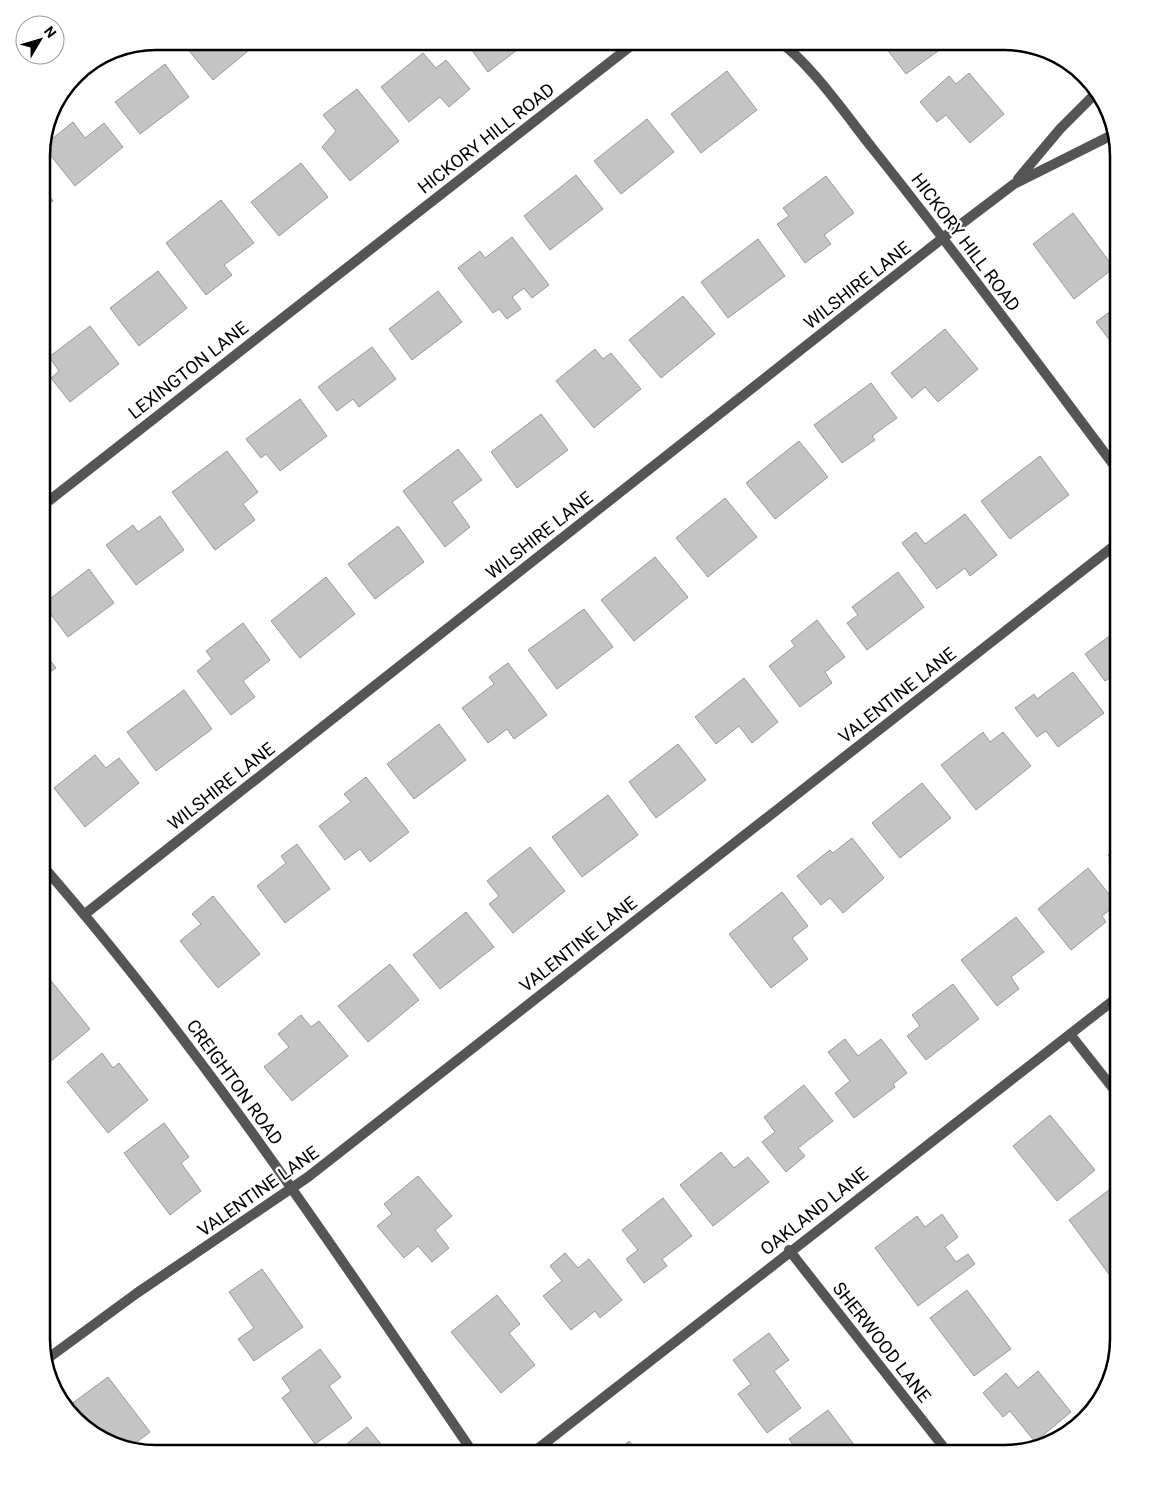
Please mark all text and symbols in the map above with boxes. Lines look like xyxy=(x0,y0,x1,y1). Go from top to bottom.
north arrow xyxy=(15,15,65,65)
text: N xyxy=(41,23,60,41)
street label: HICKORY HILL ROAD xyxy=(414,78,558,198)
street label: HICKORY HILL ROAD xyxy=(907,169,1025,315)
street label: WILSHIRE LANE xyxy=(800,237,914,333)
street label: LEXINGTON LANE xyxy=(124,317,252,423)
street label: WILSHIRE LANE xyxy=(482,487,596,583)
street label: VALENTINE LANE xyxy=(834,643,960,747)
street label: WILSHIRE LANE xyxy=(164,738,278,834)
street label: VALENTINE LANE xyxy=(515,892,641,996)
street label: CREIGHTON ROAD xyxy=(182,1015,288,1149)
street label: VALENTINE LANE xyxy=(193,1141,323,1241)
street label: OAKLAND LANE xyxy=(756,1163,872,1259)
street label: SHERWOOD LANE xyxy=(829,1278,935,1406)

